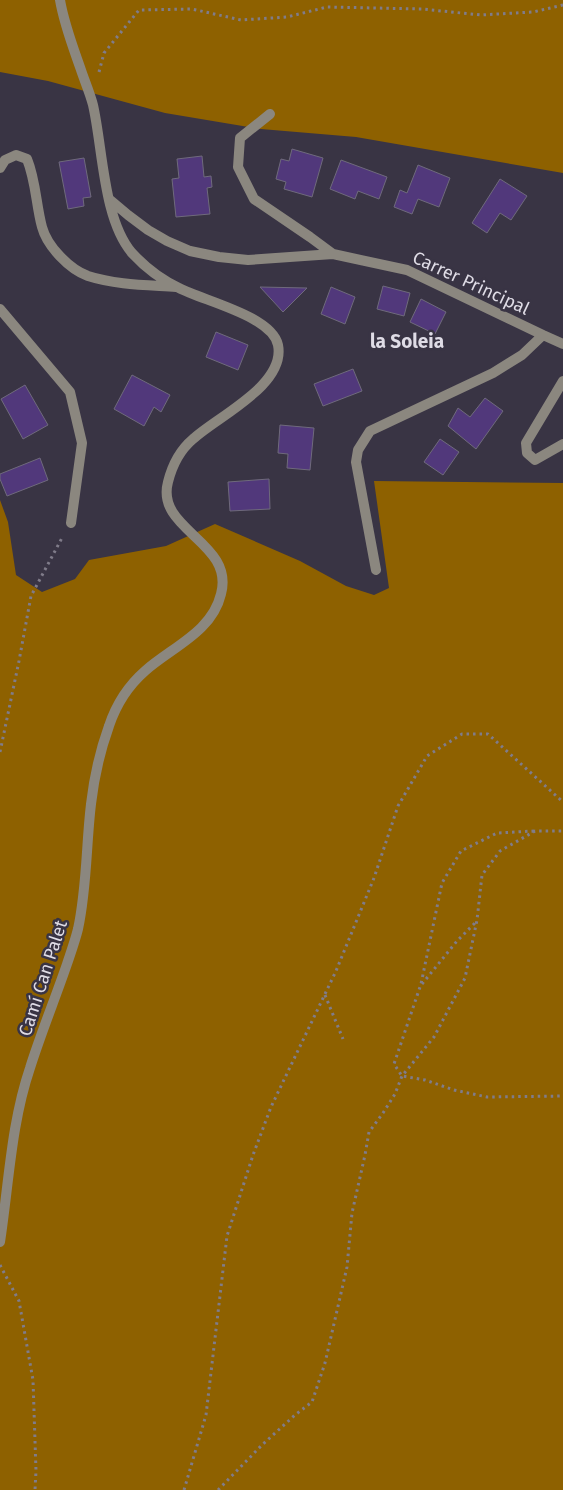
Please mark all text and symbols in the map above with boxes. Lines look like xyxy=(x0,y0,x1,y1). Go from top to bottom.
street label: Carrer Principal xyxy=(409,246,533,320)
district label: la Soleia xyxy=(370,330,444,353)
street label: Camí Can Palet xyxy=(14,917,72,1039)

